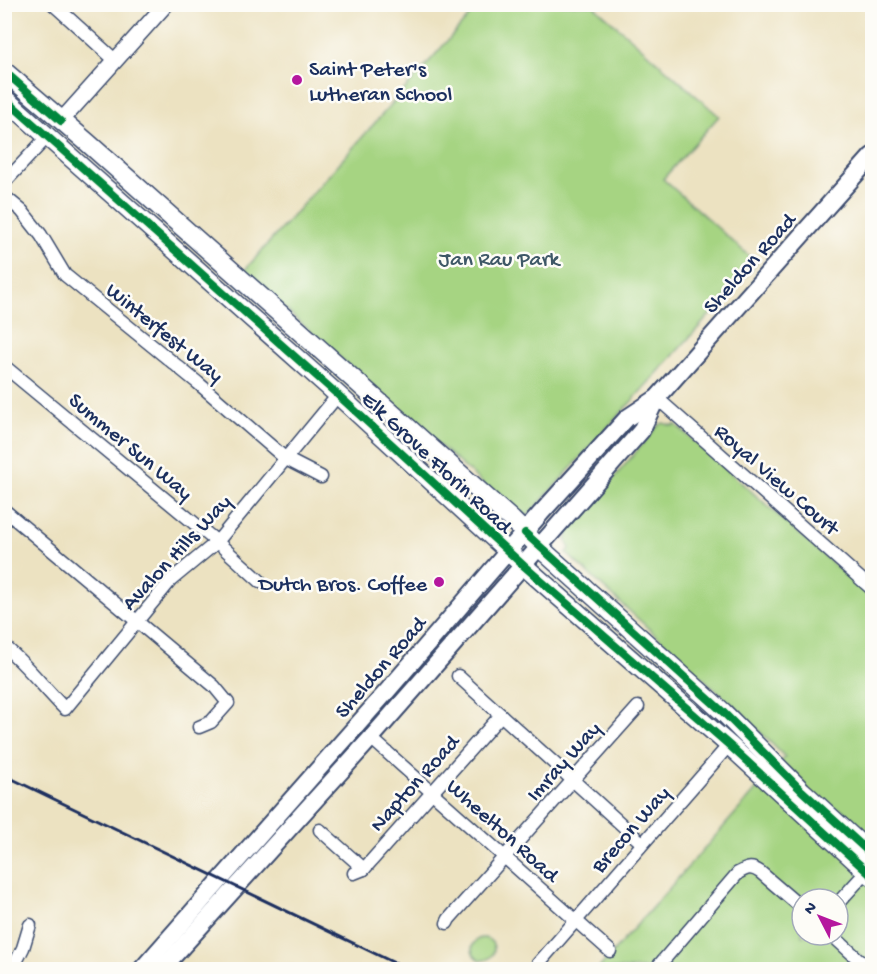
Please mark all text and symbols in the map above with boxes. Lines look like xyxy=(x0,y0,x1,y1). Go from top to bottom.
place label: Saint Peter's Lutheran School xyxy=(309,58,453,109)
marker: Saint Peter's Lutheran School xyxy=(290,73,304,87)
street label: Sheldon Road xyxy=(699,208,804,320)
park label: Jan Rau Park xyxy=(439,248,562,274)
street label: Winterfest Way xyxy=(99,279,228,390)
street label: Elk Grove Florin Road xyxy=(354,387,518,542)
street label: Summer Sun Way xyxy=(62,389,197,508)
street label: Royal View Court xyxy=(708,420,845,544)
street label: Avalon Hills Way xyxy=(118,490,238,617)
place label: Dutch Bros. Coffee xyxy=(257,573,428,599)
marker: Dutch Bros. Coffee xyxy=(432,575,446,589)
street label: Sheldon Road xyxy=(331,611,435,725)
street label: Imray Way xyxy=(522,717,608,808)
street label: Napton Road xyxy=(366,729,468,839)
street label: Wheelton Road xyxy=(440,775,564,891)
street label: Brecon Way xyxy=(587,782,677,880)
north arrow xyxy=(790,887,850,947)
text: N xyxy=(801,899,822,920)

